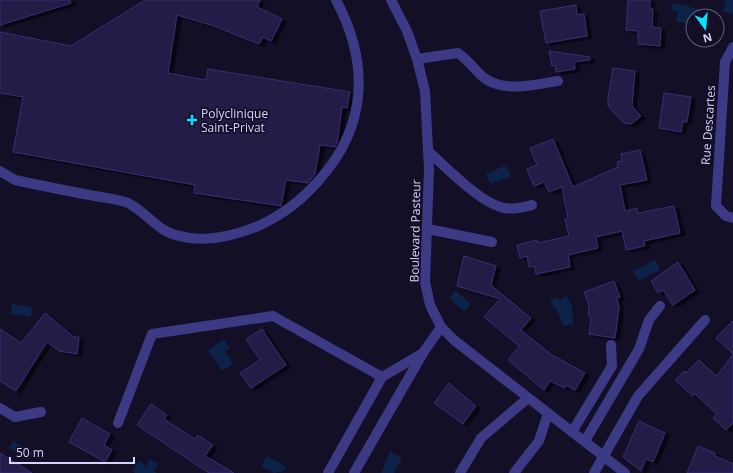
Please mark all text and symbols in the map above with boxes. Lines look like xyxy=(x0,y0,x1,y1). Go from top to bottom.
north arrow xyxy=(685,8,725,48)
text: N xyxy=(701,30,714,47)
street label: Rue Descartes xyxy=(697,84,719,165)
place label: Polyclinique Saint-Privat xyxy=(201,105,268,136)
marker: Polyclinique Saint-Privat xyxy=(186,114,198,126)
street label: Boulevard Pasteur xyxy=(406,179,424,283)
scale bar xyxy=(10,439,134,465)
text: 50 m xyxy=(16,444,44,461)

